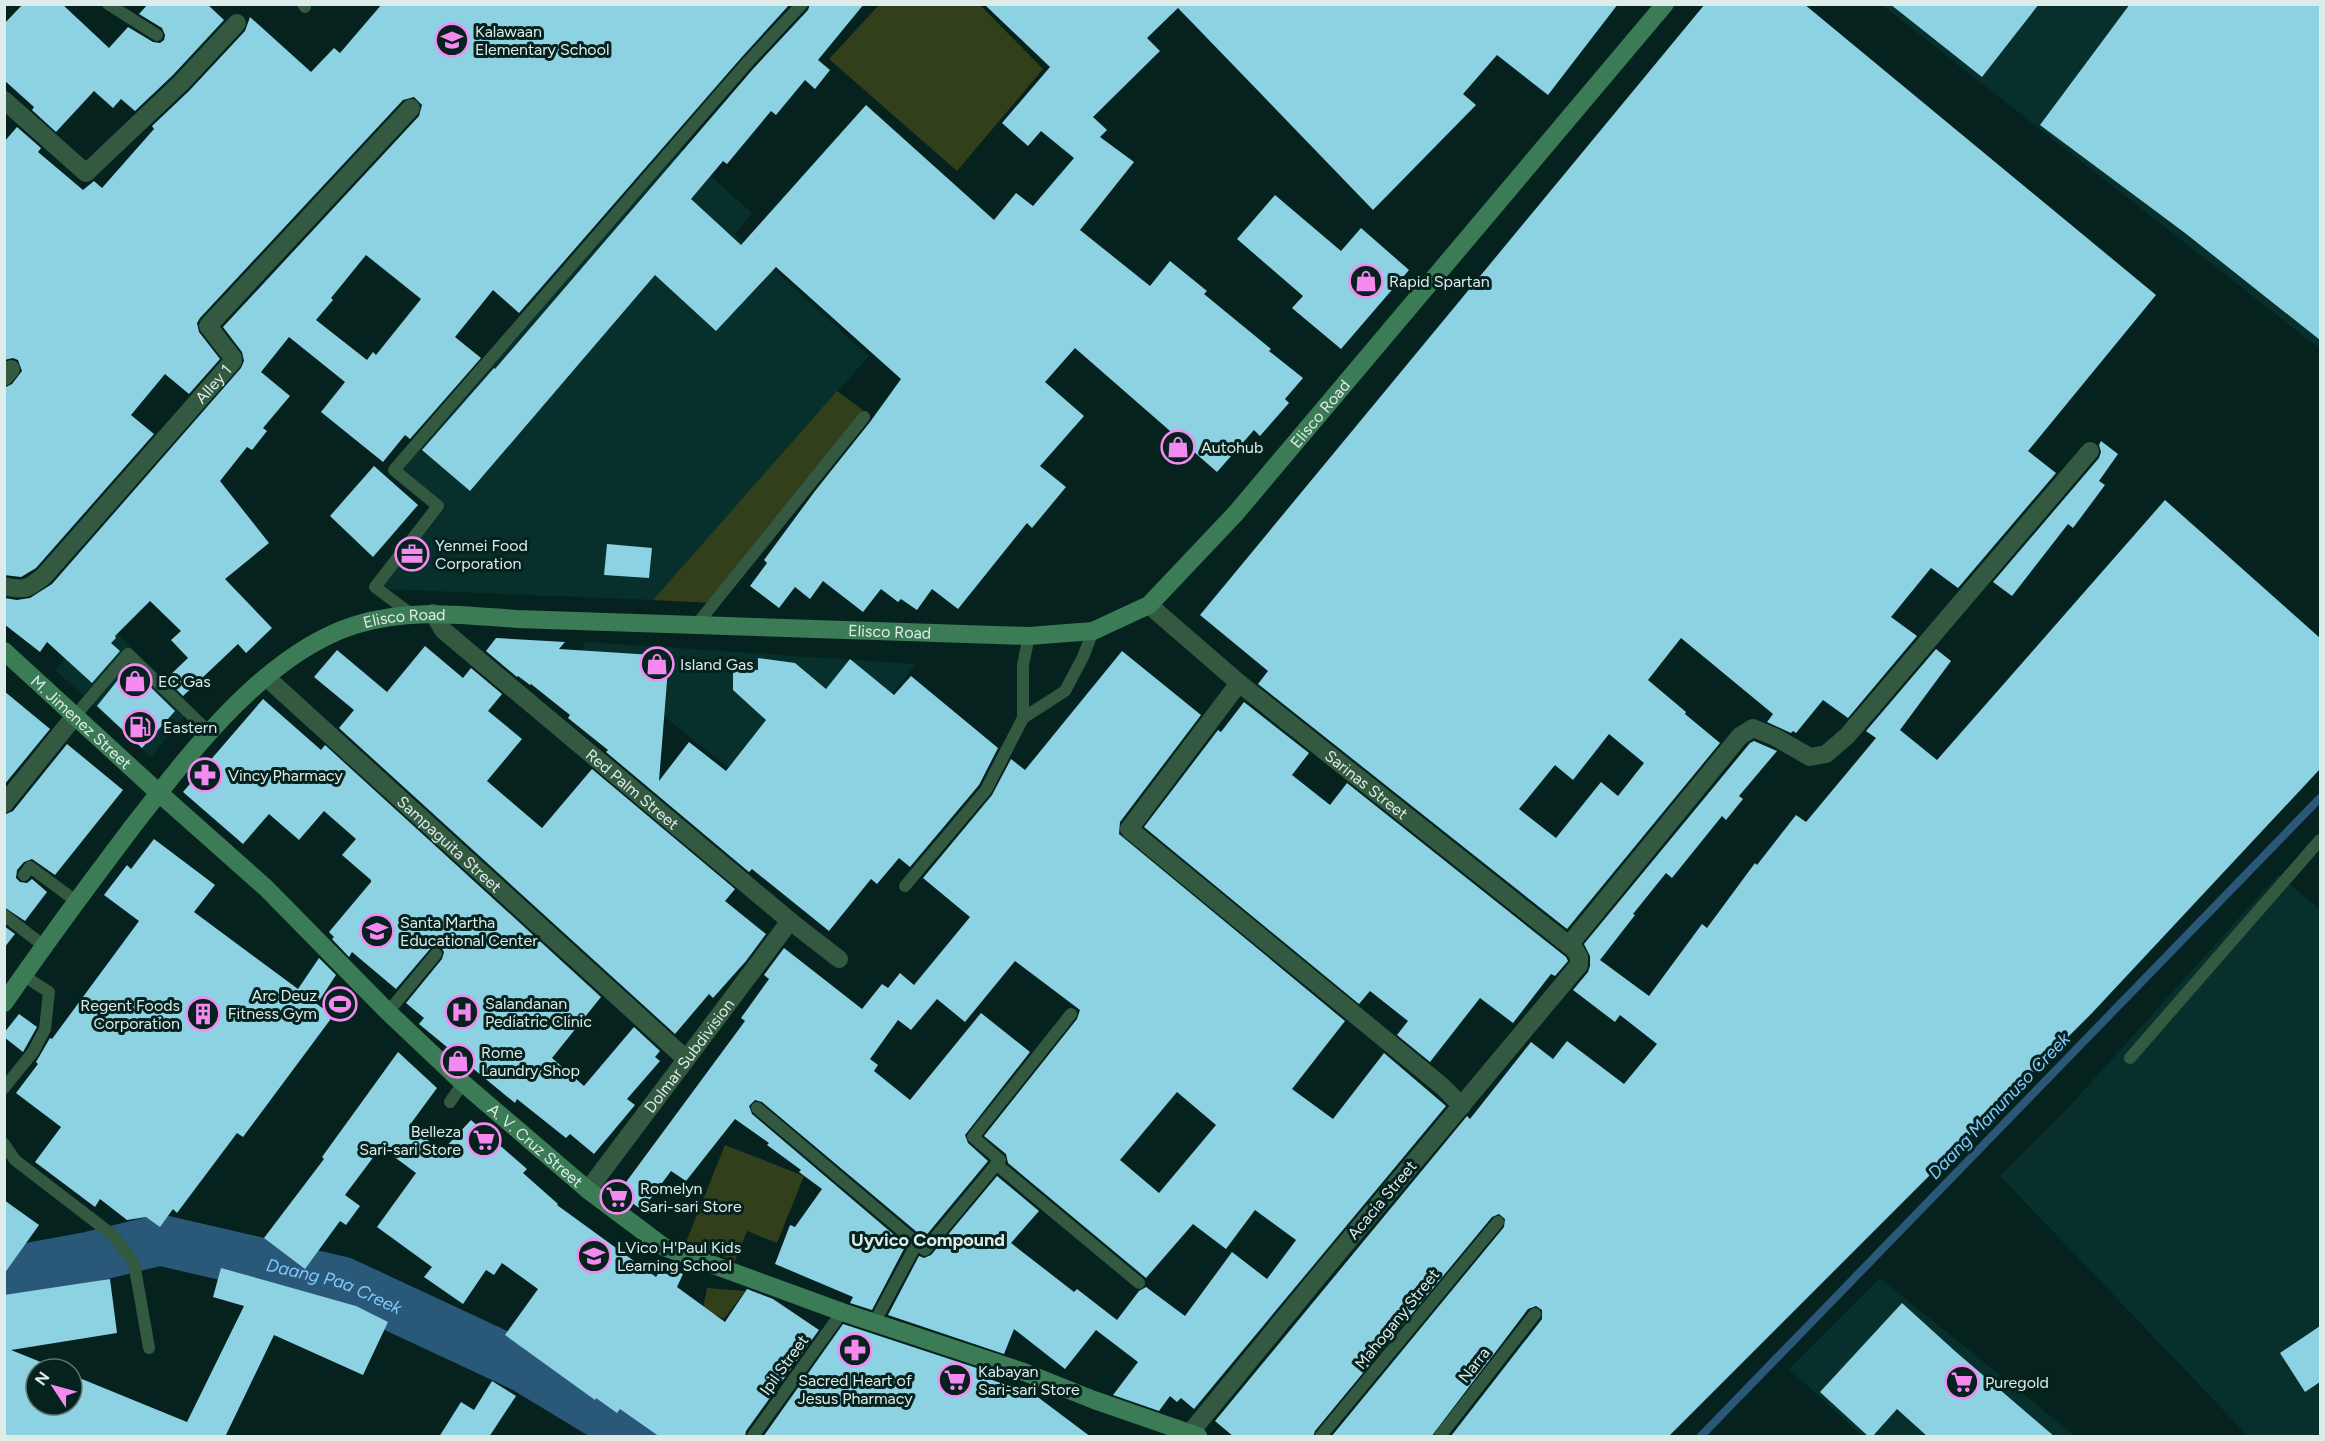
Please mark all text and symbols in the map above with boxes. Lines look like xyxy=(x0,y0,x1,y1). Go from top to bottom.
school or university icon: Kalawaan Elementary School xyxy=(434,22,470,58)
place label: Kalawaan Elementary School xyxy=(475,22,609,59)
shop icon: Rapid Spartan xyxy=(1348,263,1384,299)
place label: Rapid Spartan xyxy=(1389,272,1490,291)
street label: Alley 1 xyxy=(191,360,235,407)
street label: Elisco Road xyxy=(1286,376,1354,451)
shop icon: Autohub xyxy=(1160,429,1196,465)
place label: Autohub xyxy=(1201,438,1263,457)
office icon: Yenmei Food Corporation xyxy=(394,536,430,572)
place label: Yenmei Food Corporation xyxy=(435,536,528,573)
street label: Elisco Road xyxy=(361,605,446,632)
street label: Elisco Road xyxy=(848,621,931,642)
shop icon: Island Gas xyxy=(639,646,675,682)
place label: Island Gas xyxy=(680,655,754,674)
shop icon: EC Gas xyxy=(117,663,153,699)
street label: M. Jimenez Street xyxy=(27,671,136,773)
place label: EC Gas xyxy=(158,672,211,691)
fuel station icon: Eastern xyxy=(122,709,158,745)
place label: Eastern xyxy=(163,718,217,737)
street label: Red Palm Street xyxy=(582,745,683,833)
street label: Sarinas Street xyxy=(1321,746,1412,823)
pharmacy icon: Vincy Pharmacy xyxy=(187,757,223,793)
place label: Vincy Pharmacy xyxy=(228,766,344,785)
street label: Sampaguita Street xyxy=(393,792,506,896)
school or university icon: Santa Martha Educational Center xyxy=(359,913,395,949)
place label: Santa Martha Educational Center xyxy=(400,913,538,950)
place label: Arc Deuz Fitness Gym xyxy=(228,986,317,1023)
sports icon: Arc Deuz Fitness Gym xyxy=(322,986,358,1022)
hospital icon: Salandanan Pediatric Clinic xyxy=(444,994,480,1030)
place label: Salandanan Pediatric Clinic xyxy=(485,994,592,1031)
street label: Dolmar Subdivision xyxy=(640,995,738,1116)
place label: Regent Foods Corporation xyxy=(80,996,180,1033)
building icon: Regent Foods Corporation xyxy=(185,996,221,1032)
water label: Daang Manunuso Creek xyxy=(1923,1027,2076,1184)
shop icon: Rome Laundry Shop xyxy=(440,1043,476,1079)
place label: Rome Laundry Shop xyxy=(481,1043,580,1080)
street label: A. V. Cruz Street xyxy=(484,1099,587,1191)
place label: Belleza Sari-sari Store xyxy=(359,1122,461,1159)
supermarket icon: Belleza Sari-sari Store xyxy=(466,1122,502,1158)
street label: Acacia Street xyxy=(1344,1157,1420,1243)
supermarket icon: Romelyn Sari-sari Store xyxy=(599,1179,635,1215)
place label: Romelyn Sari-sari Store xyxy=(640,1179,742,1216)
district label: Uyvico Compound xyxy=(851,1229,1005,1251)
school or university icon: LVico H'Paul Kids Learning School xyxy=(576,1238,612,1274)
place label: LVico H'Paul Kids Learning School xyxy=(617,1238,741,1275)
water label: Daang Paa Creek xyxy=(264,1254,406,1320)
street label: Mahogany Street xyxy=(1351,1265,1443,1373)
street label: Ipil Street xyxy=(756,1331,812,1399)
pharmacy icon: Sacred Heart of Jesus Pharmacy xyxy=(837,1332,873,1368)
street label: Narra xyxy=(1454,1344,1494,1386)
north arrow xyxy=(24,1357,84,1417)
supermarket icon: Kabayan Sari-sari Store xyxy=(937,1362,973,1398)
place label: Kabayan Sari-sari Store xyxy=(978,1362,1080,1399)
supermarket icon: Puregold xyxy=(1944,1364,1980,1400)
text: N xyxy=(31,1368,54,1389)
place label: Sacred Heart of Jesus Pharmacy xyxy=(797,1371,913,1408)
place label: Puregold xyxy=(1985,1373,2049,1392)

